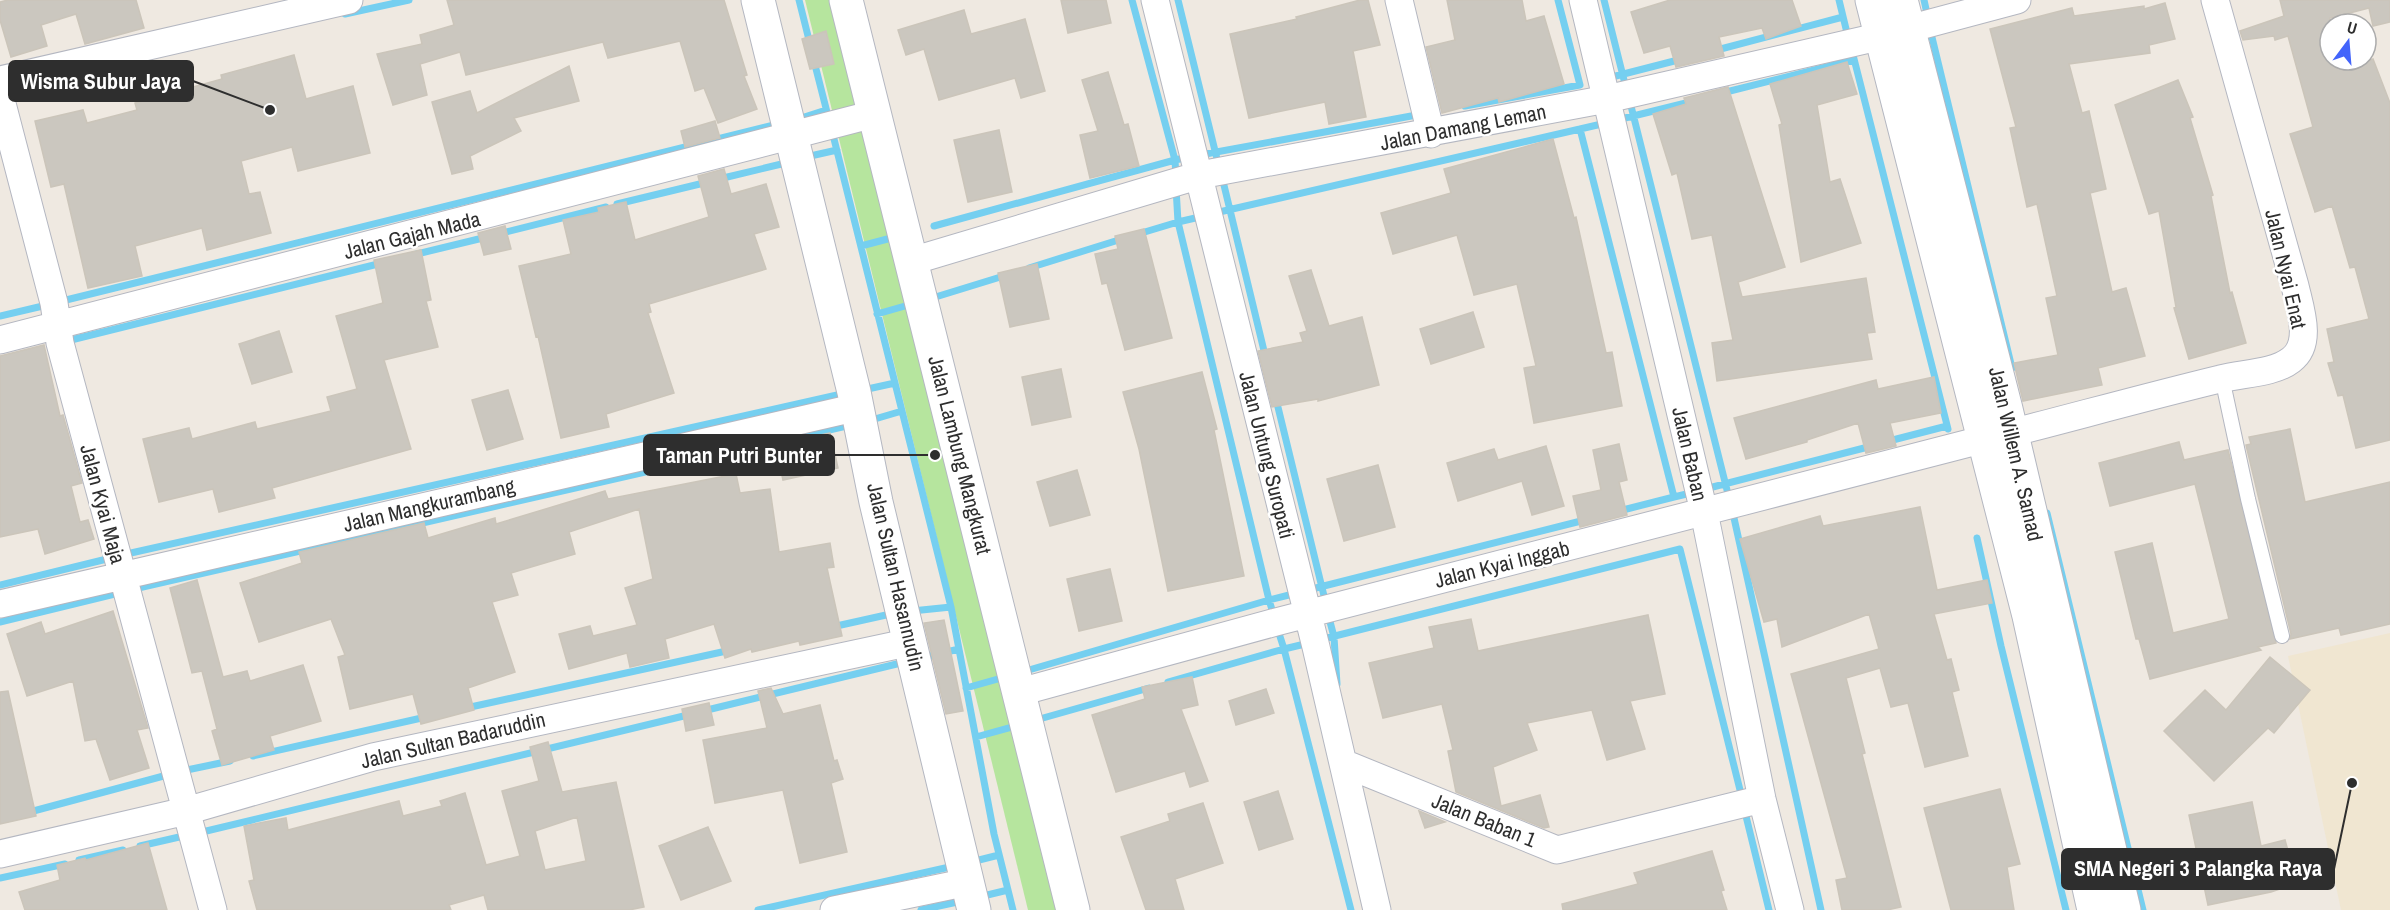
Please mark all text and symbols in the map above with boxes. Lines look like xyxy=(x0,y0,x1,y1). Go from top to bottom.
north arrow xyxy=(2318,12,2378,72)
text: U xyxy=(2345,16,2360,39)
callout: Wisma Subur Jaya xyxy=(9,61,193,101)
text: Wisma Subur Jaya xyxy=(21,66,181,96)
street label: Jalan Damang Leman xyxy=(1378,97,1548,157)
street label: Jalan Gajah Mada xyxy=(341,204,484,266)
street label: Jalan Nyai Enat xyxy=(2258,207,2314,332)
street label: Jalan Lambung Mangkurat xyxy=(921,353,999,558)
street label: Jalan Willem A. Samad xyxy=(1982,364,2050,544)
street label: Jalan Untung Suropati xyxy=(1232,368,1302,542)
street label: Jalan Baban xyxy=(1665,404,1715,504)
callout: Taman Putri Bunter xyxy=(644,435,834,475)
text: Taman Putri Bunter xyxy=(656,440,822,470)
street label: Jalan Kyai Maja xyxy=(73,441,133,567)
street label: Jalan Mangkurambang xyxy=(340,471,518,539)
street label: Jalan Sultan Hasannudin xyxy=(860,480,932,674)
street label: Jalan Kyai Inggab xyxy=(1432,533,1572,595)
street label: Jalan Sultan Badaruddin xyxy=(358,705,548,775)
street label: Jalan Baban 1 xyxy=(1428,786,1541,854)
callout: SMA Negeri 3 Palangka Raya xyxy=(2062,849,2334,889)
text: SMA Negeri 3 Palangka Raya xyxy=(2074,853,2322,883)

